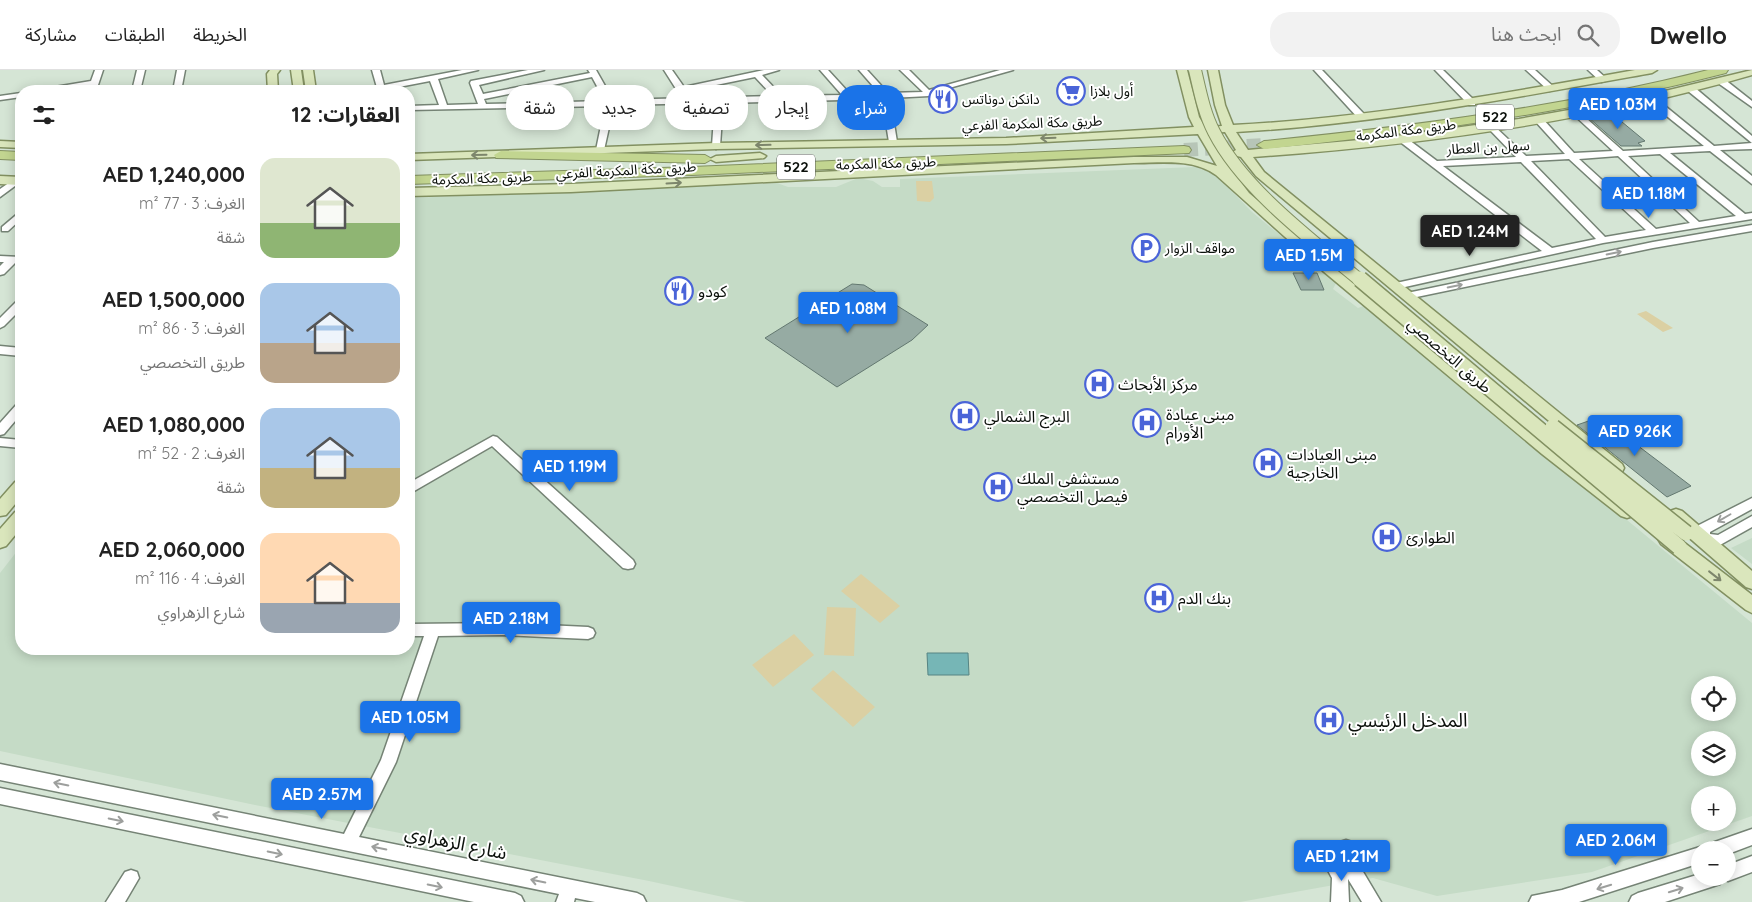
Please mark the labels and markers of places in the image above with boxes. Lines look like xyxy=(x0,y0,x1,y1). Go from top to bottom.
supermarket icon: أول بلازا xyxy=(1056,76,1086,106)
place label: أول بلازا xyxy=(1090,82,1134,100)
restaurant icon: دانكن دوناتس xyxy=(928,84,958,114)
pin: AED 1.03M xyxy=(1561,88,1675,130)
place label: دانكن دوناتس xyxy=(962,90,1040,108)
pin: AED 1.18M xyxy=(1592,176,1706,219)
pin: AED 1.24M xyxy=(1413,214,1527,257)
parking icon: مواقف الزوار xyxy=(1131,233,1161,263)
pin: AED 1.5M xyxy=(1257,238,1361,281)
place label: مواقف الزوار xyxy=(1164,239,1235,257)
restaurant icon: كودو xyxy=(664,276,694,306)
place label: كودو xyxy=(698,281,727,301)
pin: AED 1.08M xyxy=(791,292,905,334)
hospital icon: مركز الأبحاث xyxy=(1084,369,1114,399)
place label: مركز الأبحاث xyxy=(1118,374,1198,394)
hospital icon: البرج الشمالي xyxy=(950,401,980,431)
place label: مبنى عيادة الأورام xyxy=(1166,404,1234,445)
place label: البرج الشمالي xyxy=(984,406,1070,429)
hospital icon: مبنى عيادة الأورام xyxy=(1132,408,1162,438)
pin: AED 926K xyxy=(1583,414,1687,457)
place label: مبنى العيادات الخارجية xyxy=(1287,444,1377,482)
hospital icon: مبنى العيادات الخارجية xyxy=(1253,448,1283,478)
pin: AED 1.19M xyxy=(513,450,627,492)
place label: مستشفى الملك فيصل التخصصي xyxy=(1017,468,1128,509)
hospital icon: مستشفى الملك فيصل التخصصي xyxy=(983,472,1013,502)
hospital icon: الطوارئ xyxy=(1372,522,1402,552)
place label: الطوارئ xyxy=(1406,527,1455,547)
hospital icon: بنك الدم xyxy=(1144,583,1174,613)
place label: بنك الدم xyxy=(1178,588,1231,611)
pin: AED 2.18M xyxy=(454,602,568,644)
pin: AED 1.05M xyxy=(353,700,467,743)
hospital icon: المدخل الرئيسي xyxy=(1314,705,1344,735)
place label: المدخل الرئيسي xyxy=(1348,708,1468,735)
pin: AED 2.57M xyxy=(265,778,379,820)
pin: AED 2.06M xyxy=(1559,824,1673,866)
pin: AED 1.21M xyxy=(1285,840,1399,882)

